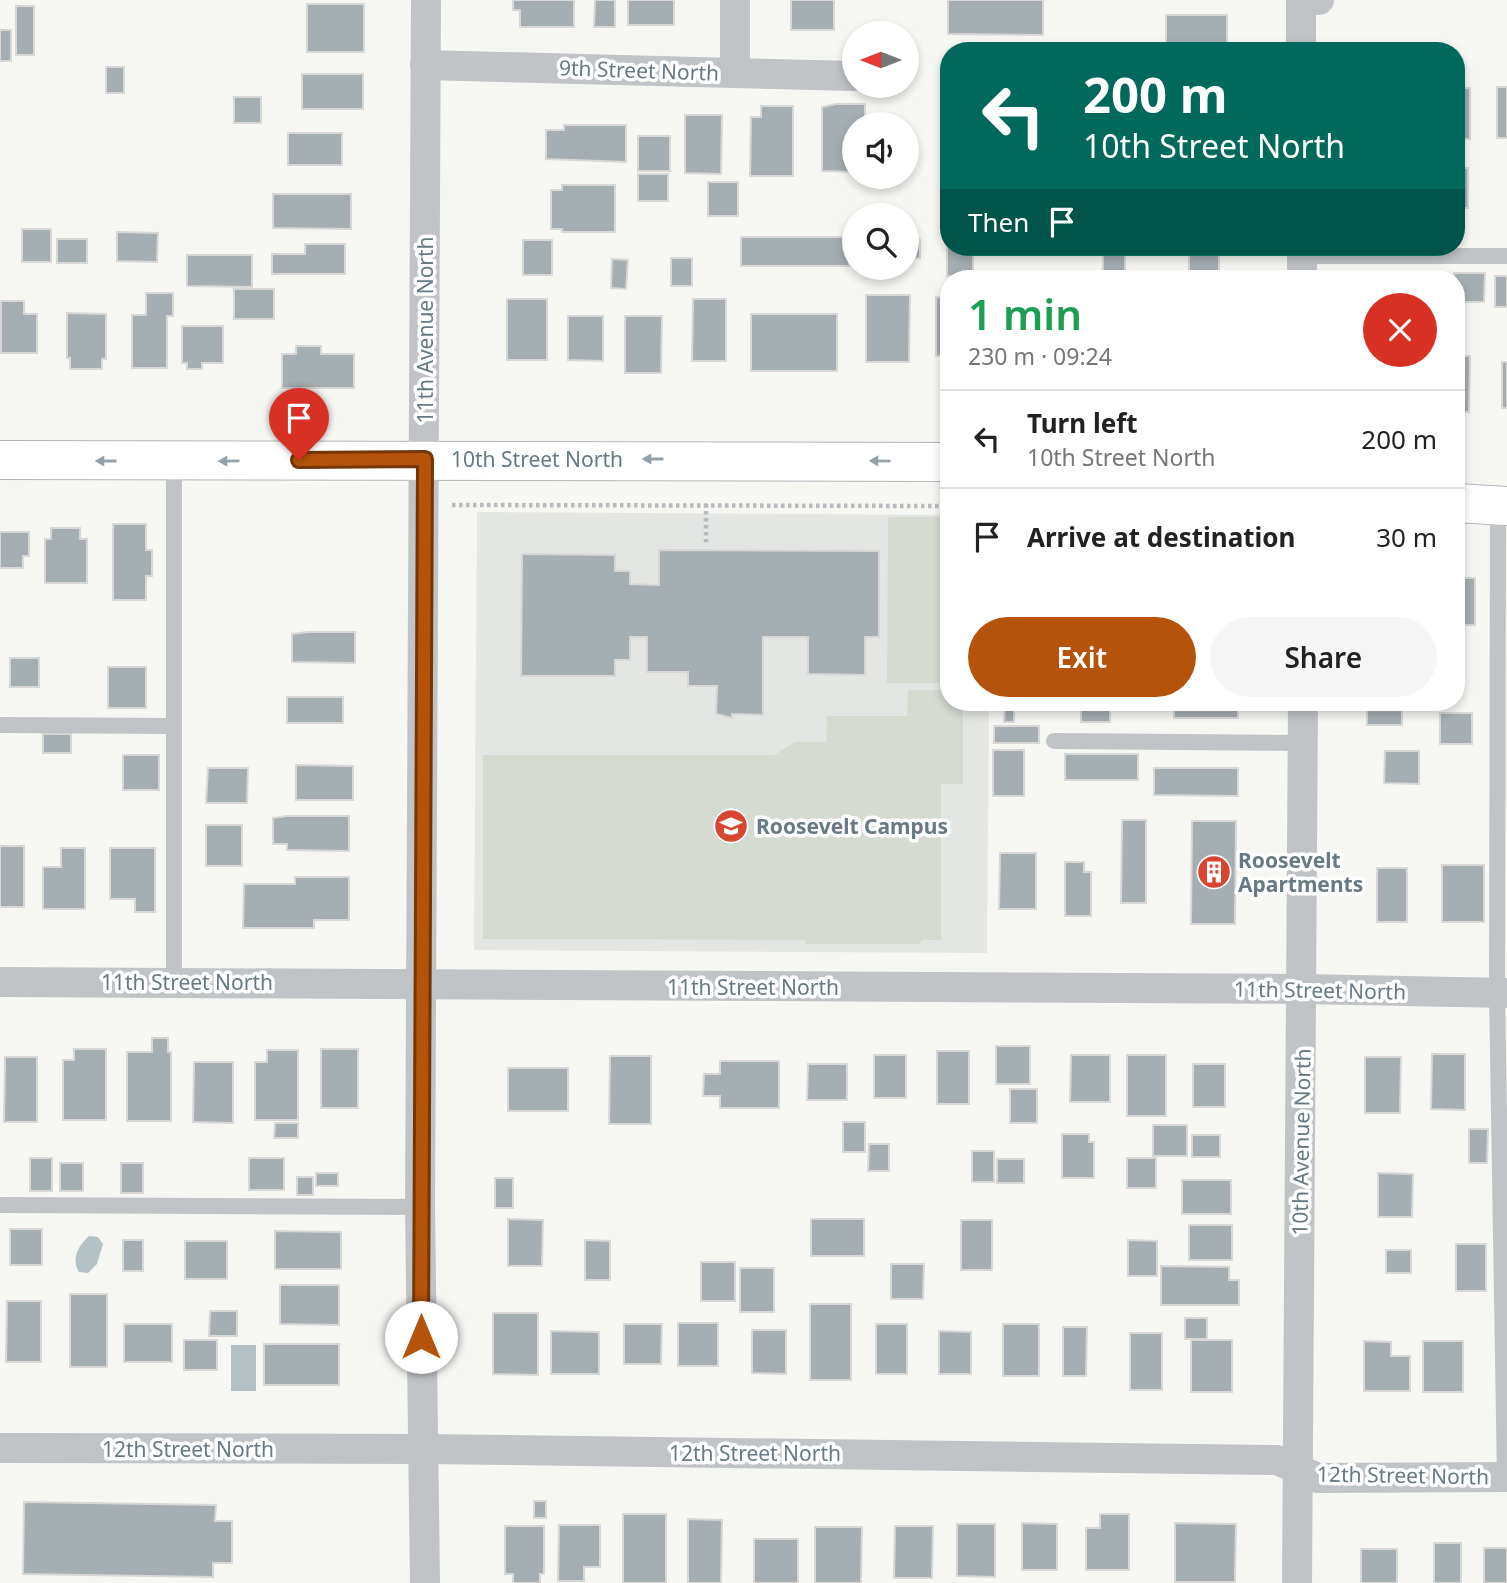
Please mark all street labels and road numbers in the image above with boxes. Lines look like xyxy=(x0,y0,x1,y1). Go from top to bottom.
street label: 9th Street North xyxy=(559,53,719,87)
street label: 11th Avenue North xyxy=(411,236,439,424)
street label: 10th Street North xyxy=(451,445,623,473)
street label: 11th Street North xyxy=(101,968,273,996)
street label: 11th Street North xyxy=(667,973,839,1001)
street label: 11th Street North xyxy=(1234,975,1406,1005)
street label: 10th Avenue North xyxy=(1285,1048,1317,1236)
street label: 12th Street North xyxy=(102,1435,274,1463)
street label: 12th Street North xyxy=(669,1439,841,1467)
street label: 12th Street North xyxy=(1317,1460,1489,1490)

